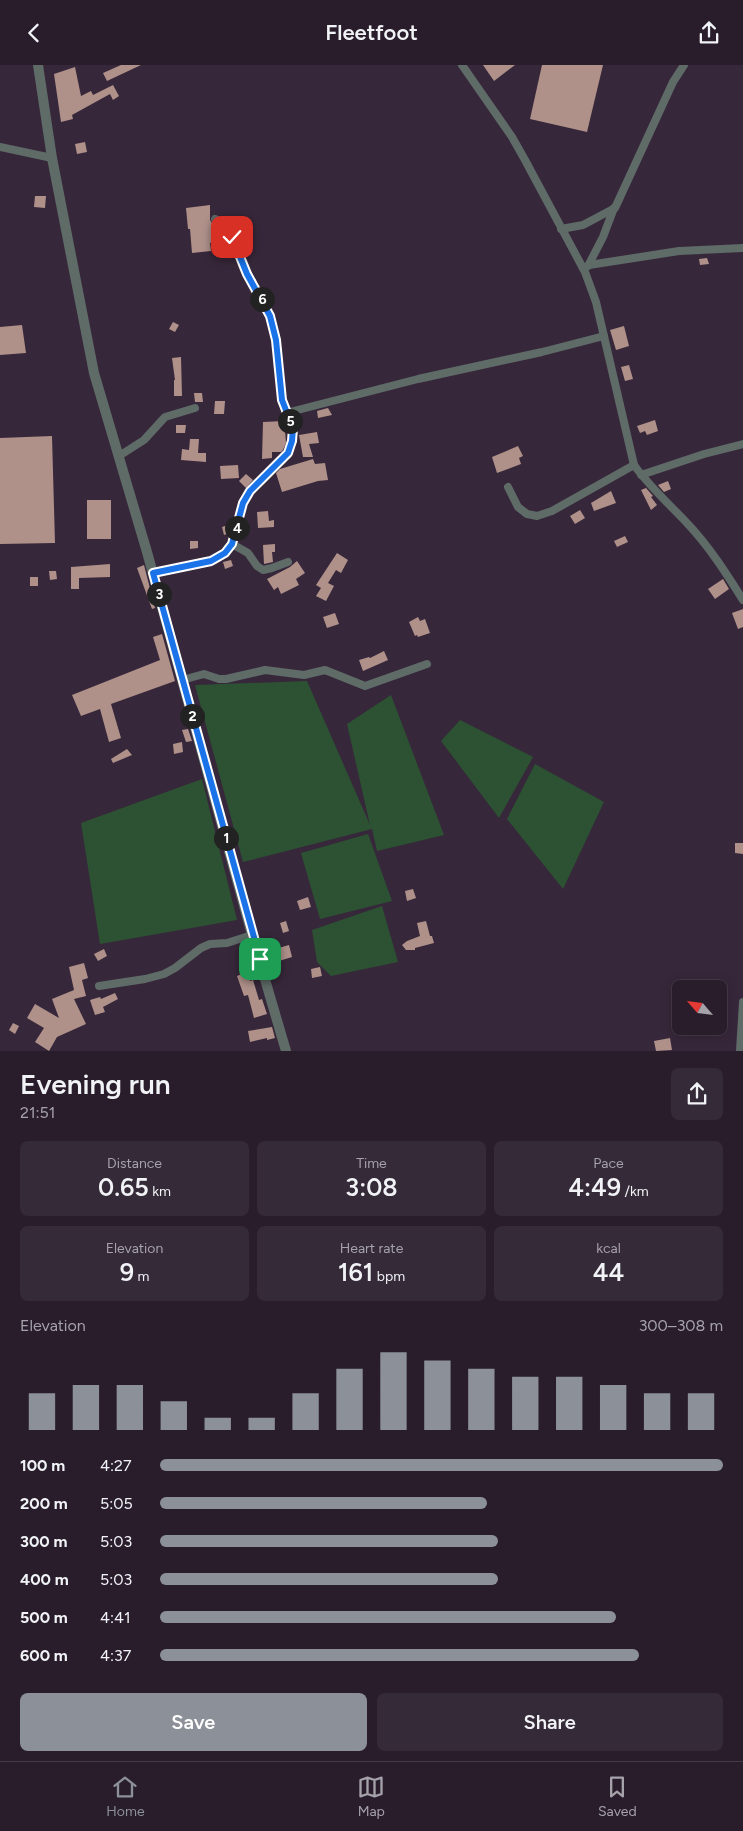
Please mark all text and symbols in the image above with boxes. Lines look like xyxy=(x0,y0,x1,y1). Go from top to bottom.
icon: back xyxy=(20,19,48,47)
text: Fleetfoot xyxy=(325,19,418,46)
icon: share xyxy=(695,19,723,47)
pin xyxy=(211,216,253,258)
icon: check xyxy=(218,223,246,251)
pin: 6 xyxy=(250,287,274,311)
text: 6 xyxy=(258,291,267,308)
pin: 5 xyxy=(278,409,302,433)
text: 5 xyxy=(286,413,295,430)
pin: 4 xyxy=(224,515,250,541)
text: 4 xyxy=(233,520,242,537)
pin: 3 xyxy=(146,581,172,607)
text: 3 xyxy=(156,586,163,603)
pin: 2 xyxy=(180,703,204,729)
text: 2 xyxy=(188,708,197,725)
pin: 1 xyxy=(214,825,238,851)
text: 1 xyxy=(224,830,229,847)
pin xyxy=(239,938,281,980)
icon: arrive xyxy=(246,945,274,973)
north arrow xyxy=(672,980,728,1035)
map controls xyxy=(672,980,727,1035)
text: Evening run xyxy=(20,1067,171,1101)
button: share xyxy=(671,1068,723,1120)
text: 21:51 xyxy=(20,1103,55,1122)
text: Distance xyxy=(107,1155,162,1172)
text: Time xyxy=(356,1155,387,1172)
text: Pace xyxy=(593,1155,624,1172)
text: 0.65 xyxy=(98,1172,149,1202)
text: 3:08 xyxy=(345,1172,398,1202)
text: 4:49 xyxy=(568,1172,621,1202)
text: km xyxy=(149,1183,171,1200)
text: /km xyxy=(621,1183,649,1200)
text: Elevation xyxy=(106,1240,163,1257)
text: Heart rate xyxy=(340,1240,403,1257)
text: kcal xyxy=(596,1240,621,1257)
text: 9 xyxy=(120,1257,134,1287)
text: 161 xyxy=(338,1257,373,1287)
text: 44 xyxy=(593,1257,624,1287)
text: m xyxy=(134,1268,149,1285)
text: bpm xyxy=(373,1268,405,1285)
text: Elevation xyxy=(20,1316,86,1335)
text: 300–308 m xyxy=(639,1316,723,1335)
text: 100 m xyxy=(20,1456,65,1475)
text: 4:27 xyxy=(100,1456,132,1475)
text: 200 m xyxy=(20,1494,68,1513)
text: 5:05 xyxy=(100,1494,133,1513)
text: 300 m xyxy=(20,1532,67,1551)
text: 5:03 xyxy=(100,1532,132,1551)
text: 400 m xyxy=(20,1570,69,1589)
text: 5:03 xyxy=(100,1570,132,1589)
text: 500 m xyxy=(20,1608,68,1627)
text: 4:41 xyxy=(100,1608,131,1627)
text: 600 m xyxy=(20,1646,68,1665)
text: 4:37 xyxy=(100,1646,131,1665)
button: Save xyxy=(20,1693,367,1751)
button: Share xyxy=(377,1693,723,1751)
tab: Home xyxy=(106,1773,145,1820)
tab: Map xyxy=(357,1773,385,1820)
tab: Saved xyxy=(598,1773,637,1820)

